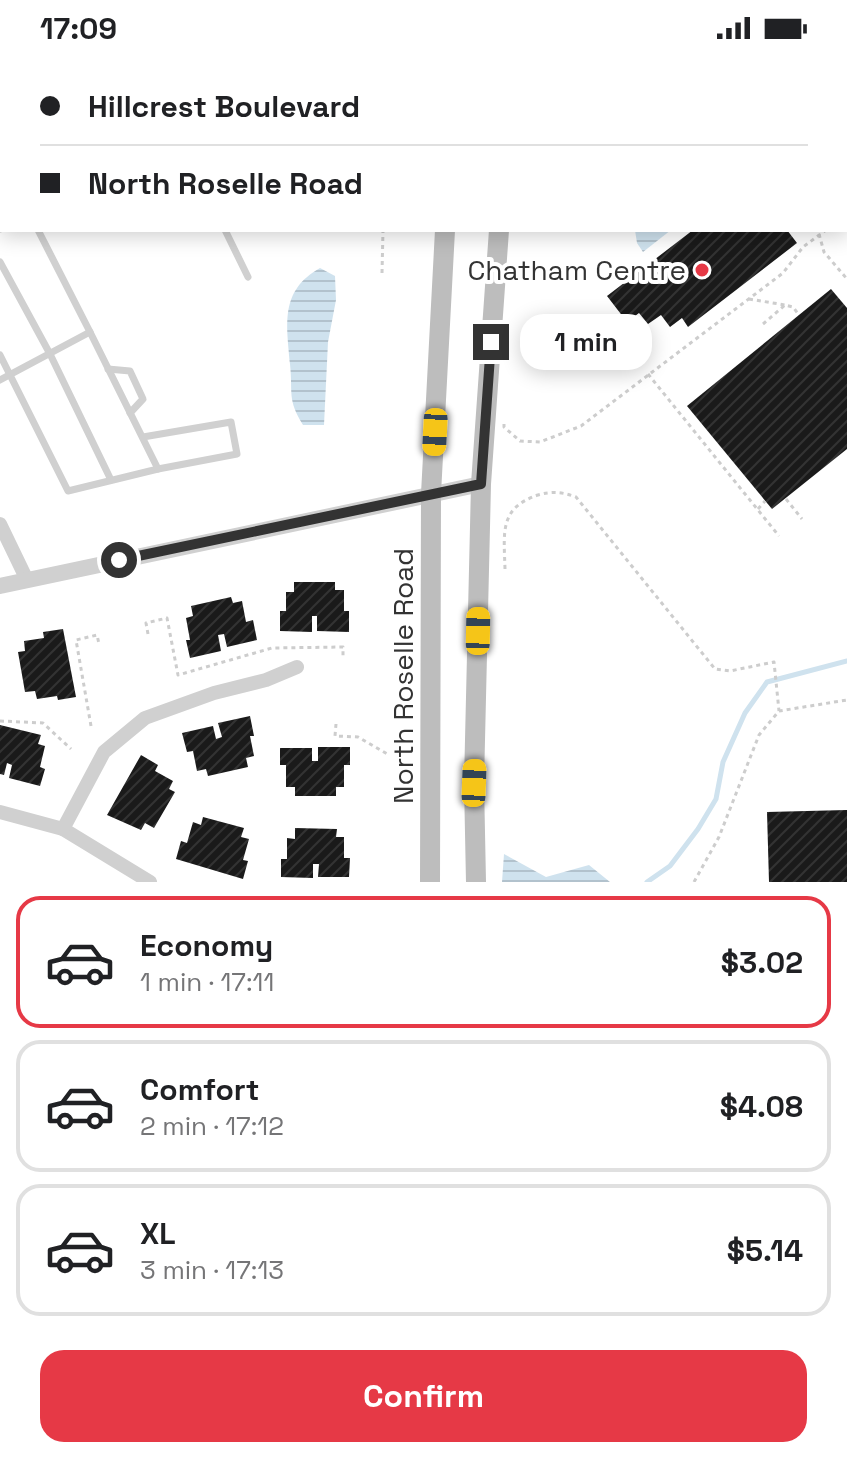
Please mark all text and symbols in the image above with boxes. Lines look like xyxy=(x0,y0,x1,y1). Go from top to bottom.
text: 17:09 xyxy=(40,9,117,48)
text: Hillcrest Boulevard xyxy=(88,87,360,126)
text: North Roselle Road xyxy=(88,164,363,203)
place label: Chatham Centre xyxy=(467,252,686,288)
marker: Chatham Centre xyxy=(693,261,711,279)
callout: 1 min xyxy=(519,314,651,370)
route end xyxy=(473,324,509,360)
text: 1 min xyxy=(554,325,618,359)
car xyxy=(422,407,448,457)
route start xyxy=(101,542,137,578)
street label: North Roselle Road xyxy=(385,548,421,804)
car xyxy=(466,607,490,655)
car xyxy=(461,759,487,807)
icon: car xyxy=(44,926,116,998)
text: Economy xyxy=(140,926,273,965)
text: $3.02 xyxy=(721,943,803,982)
text: 1 min · 17:11 xyxy=(140,965,274,999)
icon: car xyxy=(44,1070,116,1142)
text: Comfort xyxy=(140,1070,259,1109)
text: $4.08 xyxy=(720,1087,803,1126)
text: 2 min · 17:12 xyxy=(140,1109,284,1143)
icon: car xyxy=(44,1214,116,1286)
text: XL xyxy=(140,1214,176,1253)
text: $5.14 xyxy=(727,1231,803,1270)
text: 3 min · 17:13 xyxy=(140,1253,284,1287)
button: Confirm xyxy=(40,1350,807,1442)

